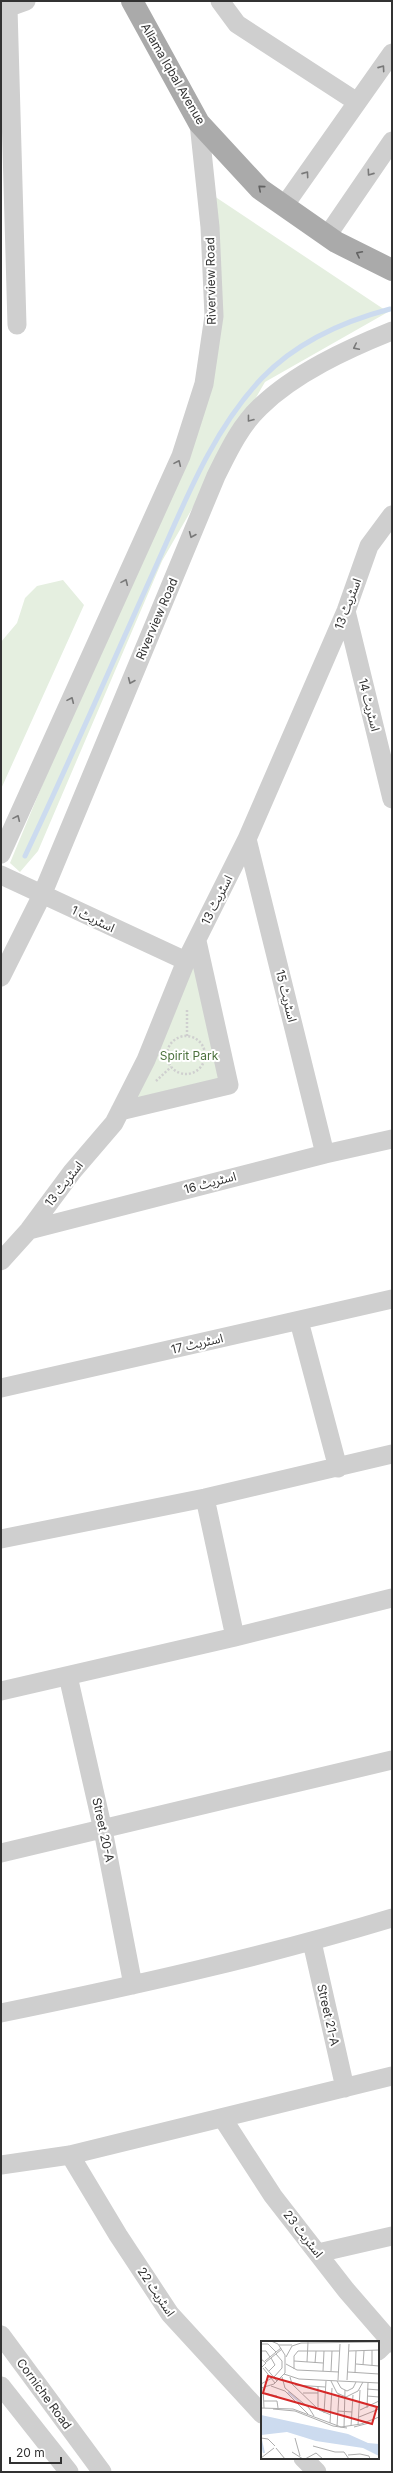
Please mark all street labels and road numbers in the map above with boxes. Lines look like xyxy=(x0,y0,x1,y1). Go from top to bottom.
street label: Allama Iqbal Avenue xyxy=(138,20,209,127)
street label: Riverview Road xyxy=(202,237,219,325)
street label: Riverview Road xyxy=(133,576,181,662)
street label: اسٹریٹ 13 xyxy=(331,576,364,632)
street label: اسٹریٹ 14 xyxy=(356,677,383,733)
street label: اسٹریٹ 13 xyxy=(198,872,236,927)
street label: اسٹریٹ 1 xyxy=(69,902,117,935)
street label: اسٹریٹ 15 xyxy=(273,968,300,1024)
street label: اسٹریٹ 13 xyxy=(41,1158,86,1209)
street label: اسٹریٹ 16 xyxy=(182,1168,238,1197)
street label: اسٹریٹ 17 xyxy=(169,1330,224,1357)
street label: Street 20-A xyxy=(89,1796,118,1864)
street label: Street 21-A xyxy=(314,1983,343,2047)
street label: اسٹریٹ 23 xyxy=(280,2207,327,2260)
street label: اسٹریٹ 22 xyxy=(135,2264,178,2319)
street label: Corniche Road xyxy=(14,2355,75,2432)

